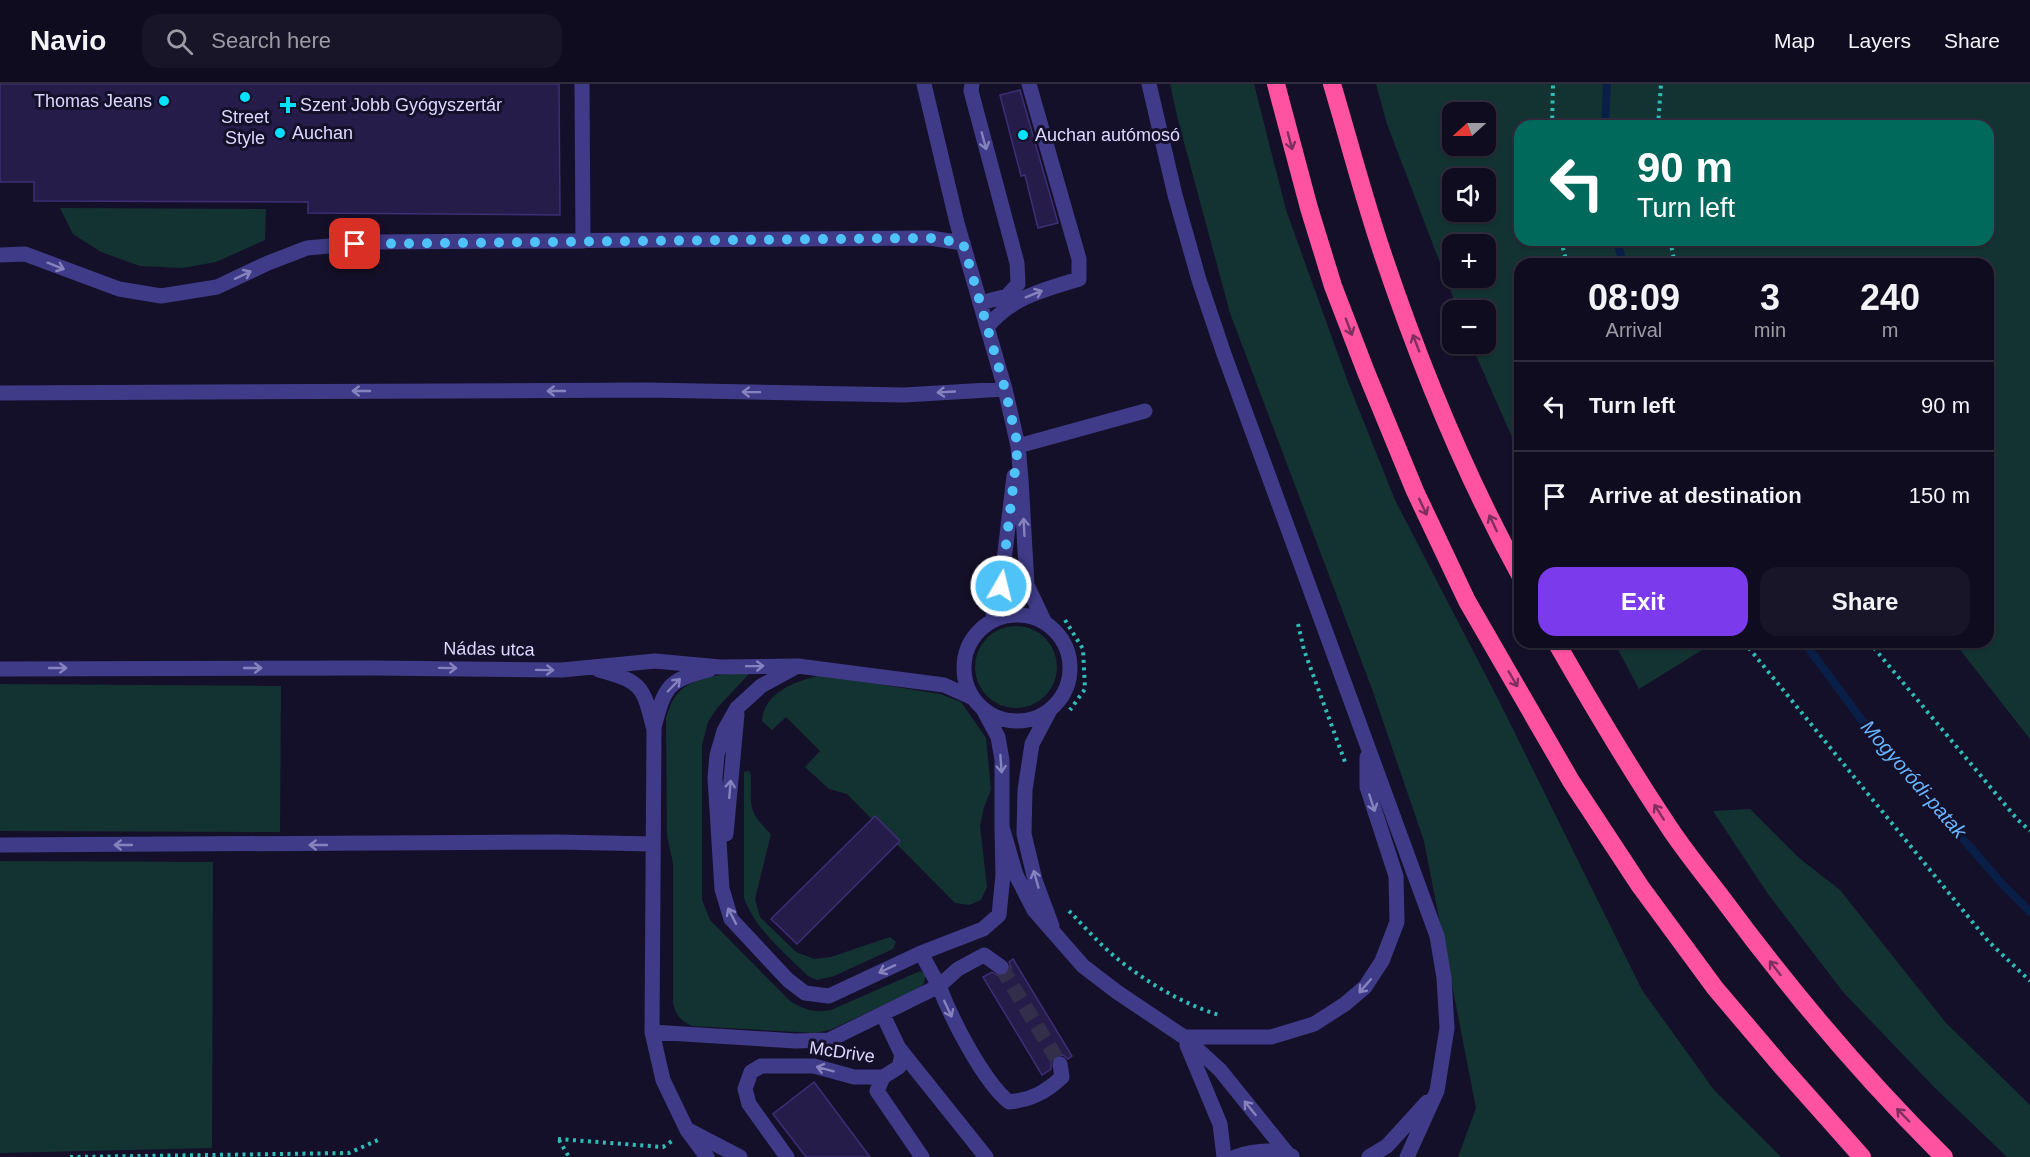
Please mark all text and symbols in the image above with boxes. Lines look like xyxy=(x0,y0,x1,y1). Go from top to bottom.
search box xyxy=(142,14,562,68)
text: Navio xyxy=(30,25,106,56)
icon: search xyxy=(163,25,196,58)
text: Search here xyxy=(211,28,331,53)
text: Map xyxy=(1774,29,1815,52)
text: Layers xyxy=(1848,29,1911,52)
text: Share xyxy=(1944,29,2000,52)
marker: Street Style xyxy=(238,90,252,104)
place label: Thomas Jeans xyxy=(34,91,152,111)
marker: Thomas Jeans xyxy=(157,94,171,108)
place label: Szent Jobb Gyógyszertár xyxy=(300,95,502,115)
marker: Szent Jobb Gyógyszertár xyxy=(281,98,295,112)
north arrow xyxy=(1442,102,1496,156)
map controls xyxy=(1442,102,1496,354)
place label: Street Style xyxy=(221,107,269,148)
place label: Auchan xyxy=(292,123,353,143)
place label: Auchan autómosó xyxy=(1035,125,1180,145)
marker: Auchan xyxy=(273,126,287,140)
marker: Auchan autómosó xyxy=(1016,128,1030,142)
one-way arrow xyxy=(979,131,990,150)
one-way arrow xyxy=(1285,131,1296,150)
icon: left xyxy=(1538,144,1616,222)
text: 90 m xyxy=(1637,144,1733,191)
button: sound xyxy=(1442,168,1496,222)
text: Turn left xyxy=(1637,193,1735,223)
pin xyxy=(329,218,380,269)
icon: arrive xyxy=(338,227,371,260)
button: + xyxy=(1442,234,1496,288)
one-way arrow xyxy=(47,261,65,272)
one-way arrow xyxy=(234,268,252,280)
text: 08:09 xyxy=(1588,277,1680,318)
text: 3 xyxy=(1760,277,1780,318)
text: 240 xyxy=(1860,277,1920,318)
one-way arrow xyxy=(1024,287,1042,298)
button: − xyxy=(1442,300,1496,354)
one-way arrow xyxy=(1344,317,1355,335)
text: Arrival xyxy=(1606,319,1662,341)
text: min xyxy=(1754,319,1786,341)
text: m xyxy=(1882,319,1898,341)
one-way arrow xyxy=(1410,335,1421,353)
one-way arrow xyxy=(352,385,372,397)
one-way arrow xyxy=(547,385,567,397)
one-way arrow xyxy=(742,386,762,398)
one-way arrow xyxy=(937,387,957,398)
icon: left xyxy=(1538,390,1571,423)
text: Turn left xyxy=(1589,393,1675,418)
text: 90 m xyxy=(1921,393,1970,418)
icon: arrive xyxy=(1538,480,1571,513)
text: Arrive at destination xyxy=(1589,483,1802,508)
text: 150 m xyxy=(1909,483,1970,508)
one-way arrow xyxy=(1417,497,1429,515)
one-way arrow xyxy=(1487,514,1499,532)
one-way arrow xyxy=(1018,517,1029,537)
position arrow xyxy=(969,554,1033,618)
button: Exit xyxy=(1538,567,1748,636)
button: Share xyxy=(1760,567,1970,636)
street label: Nádas utca xyxy=(443,638,536,660)
one-way arrow xyxy=(744,661,764,672)
one-way arrow xyxy=(48,662,68,674)
one-way arrow xyxy=(243,662,263,674)
one-way arrow xyxy=(438,662,458,674)
one-way arrow xyxy=(535,664,555,675)
one-way arrow xyxy=(1508,670,1519,688)
one-way arrow xyxy=(667,677,681,692)
water label: Mogyoródi-patak xyxy=(1857,716,1972,843)
one-way arrow xyxy=(996,753,1007,773)
one-way arrow xyxy=(725,780,736,800)
one-way arrow xyxy=(1368,793,1379,812)
one-way arrow xyxy=(1652,804,1664,821)
one-way arrow xyxy=(113,839,133,851)
one-way arrow xyxy=(308,839,328,851)
one-way arrow xyxy=(1030,870,1041,889)
one-way arrow xyxy=(726,908,738,925)
one-way arrow xyxy=(1769,961,1781,977)
one-way arrow xyxy=(878,964,896,975)
one-way arrow xyxy=(1358,978,1371,994)
one-way arrow xyxy=(943,999,955,1017)
street label: McDrive xyxy=(808,1038,876,1066)
one-way arrow xyxy=(816,1063,835,1075)
one-way arrow xyxy=(1244,1100,1257,1116)
one-way arrow xyxy=(1896,1108,1910,1123)

